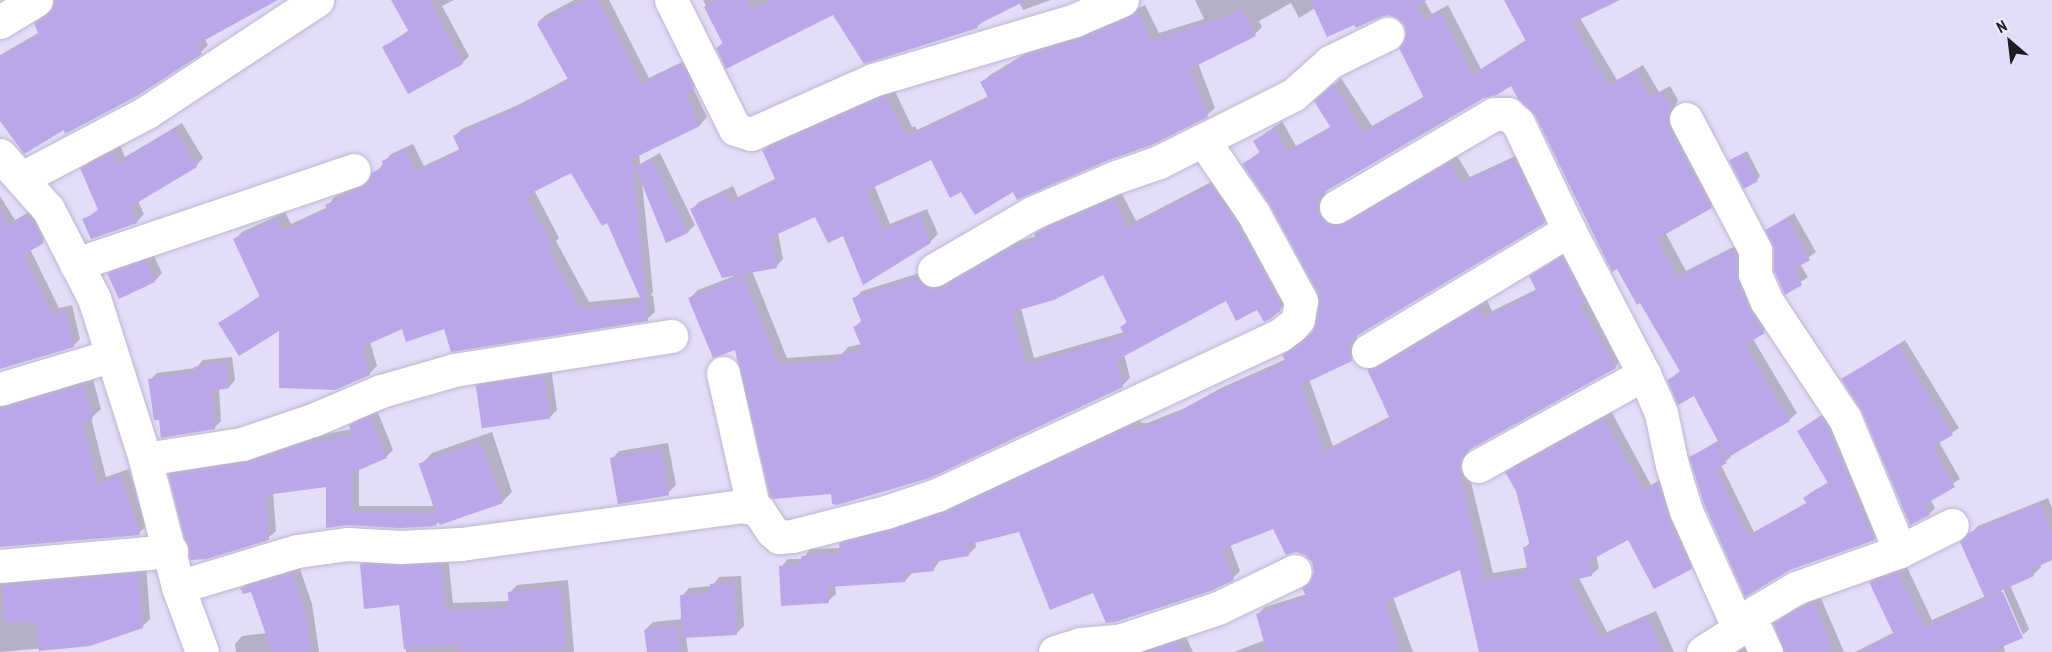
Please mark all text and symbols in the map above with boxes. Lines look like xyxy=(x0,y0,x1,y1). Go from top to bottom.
north arrow xyxy=(1980,12,2040,72)
text: N xyxy=(1993,15,2010,37)

